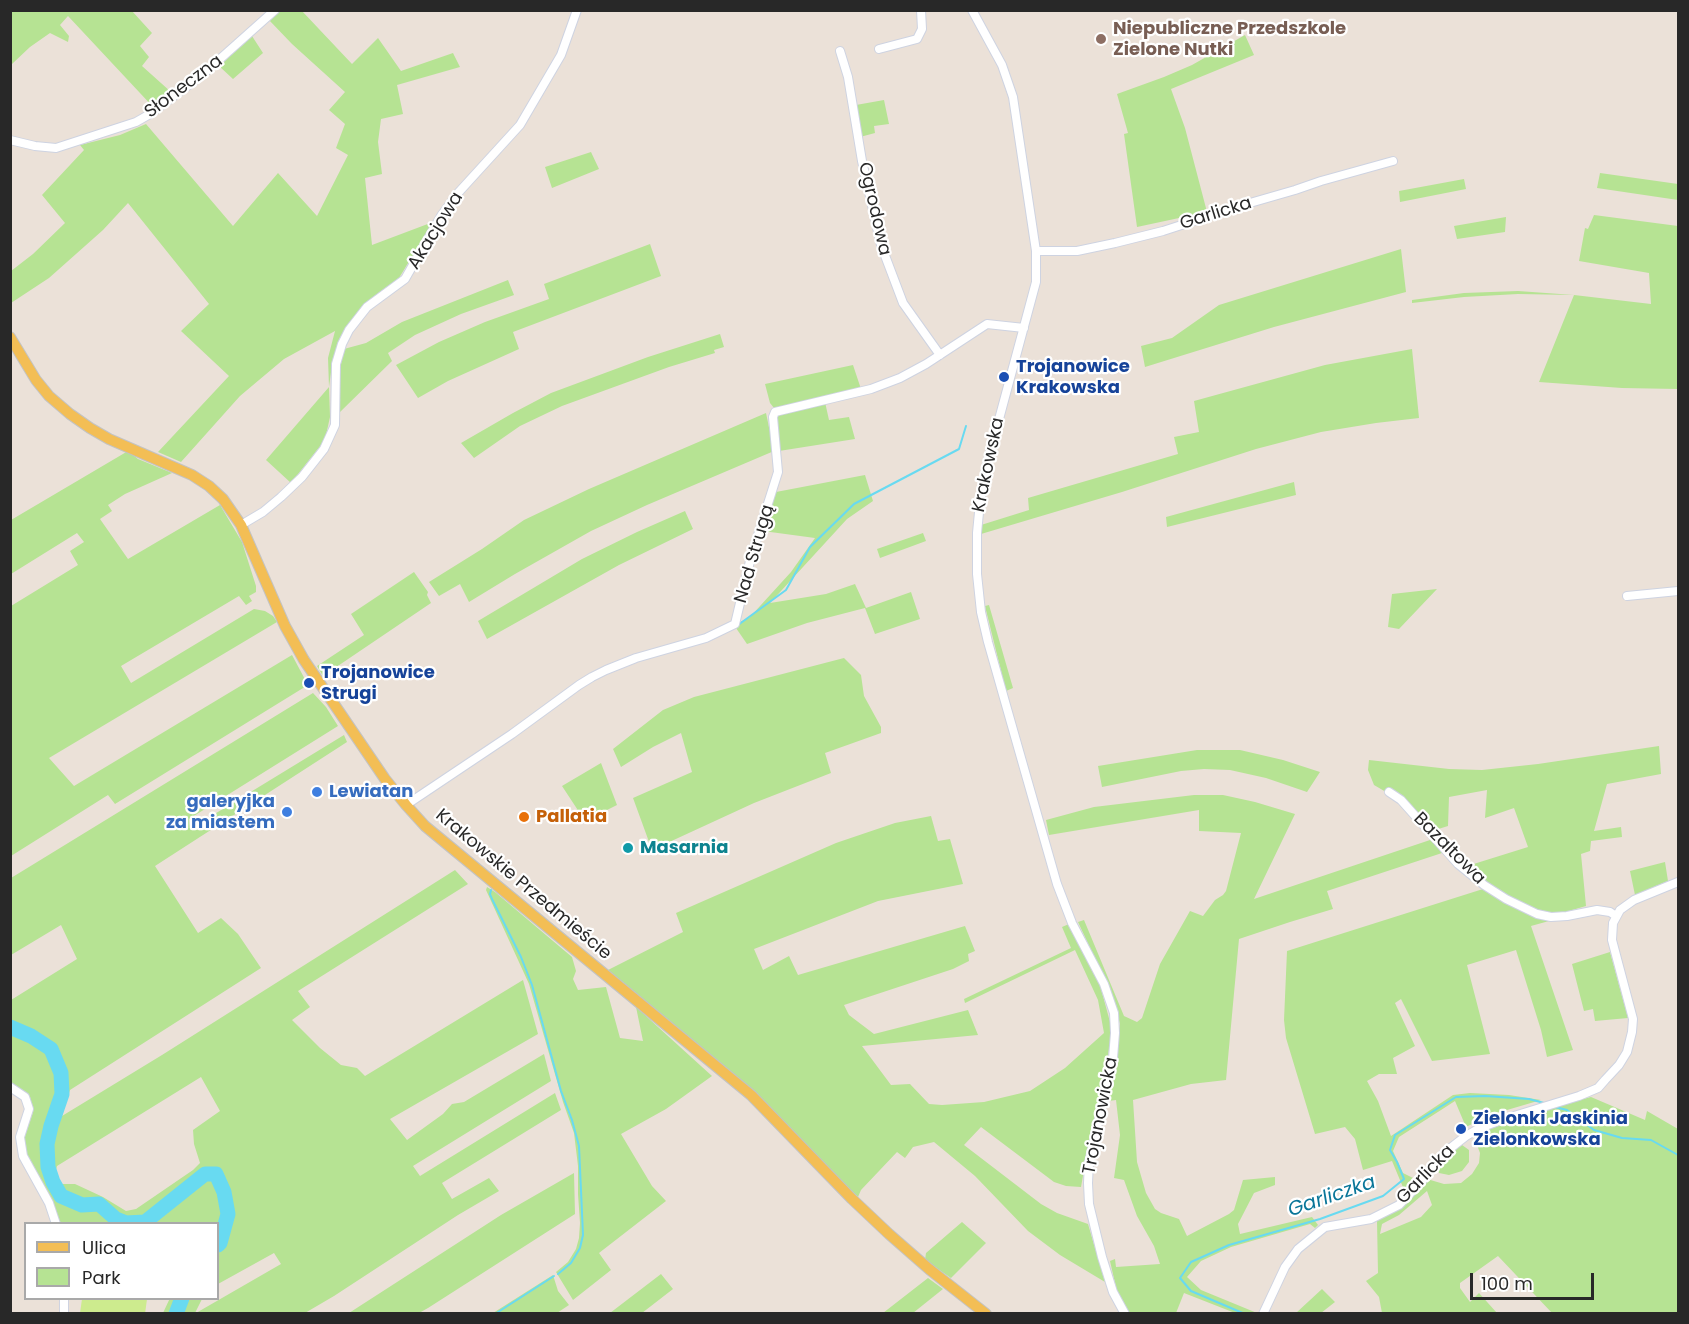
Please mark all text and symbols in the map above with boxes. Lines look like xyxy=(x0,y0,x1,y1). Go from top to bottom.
place label: Niepubliczne Przedszkole Zielone Nutki xyxy=(1113,18,1346,60)
marker: Niepubliczne Przedszkole Zielone Nutki xyxy=(1094,32,1108,46)
street label: Słoneczna xyxy=(141,51,227,123)
street label: Ogrodowa xyxy=(853,160,895,258)
street label: Akacjowa xyxy=(404,188,468,274)
street label: Garlicka xyxy=(1177,193,1255,235)
place label: Trojanowice Krakowska xyxy=(1016,356,1130,398)
marker: Trojanowice Krakowska xyxy=(997,370,1011,384)
street label: Krakowska xyxy=(968,416,1010,514)
street label: Nad Strugą xyxy=(731,502,779,606)
place label: Trojanowice Strugi xyxy=(321,662,435,704)
marker: Trojanowice Strugi xyxy=(302,676,316,690)
place label: Lewiatan xyxy=(329,781,413,803)
marker: Lewiatan xyxy=(310,785,324,799)
place label: galeryjka za miastem xyxy=(166,791,275,834)
marker: galeryjka za miastem xyxy=(280,805,294,819)
street label: Krakowskie Przedmieście xyxy=(431,805,615,965)
place label: Pallatia xyxy=(536,806,607,828)
street label: Bazaltowa xyxy=(1408,808,1490,890)
marker: Pallatia xyxy=(517,810,531,824)
place label: Masarnia xyxy=(640,837,728,859)
marker: Masarnia xyxy=(621,841,635,855)
street label: Trojanowicka xyxy=(1079,1055,1123,1177)
place label: Zielonki Jaskinia Zielonkowska xyxy=(1473,1108,1628,1150)
marker: Zielonki Jaskinia Zielonkowska xyxy=(1454,1122,1468,1136)
street label: Garlicka xyxy=(1392,1141,1460,1209)
water label: Garliczka xyxy=(1285,1171,1379,1223)
legend xyxy=(24,1222,219,1300)
text: Ulica xyxy=(82,1235,126,1260)
scale bar xyxy=(1473,1261,1598,1299)
text: Park xyxy=(82,1265,121,1290)
text: 100 m xyxy=(1481,1271,1533,1296)

